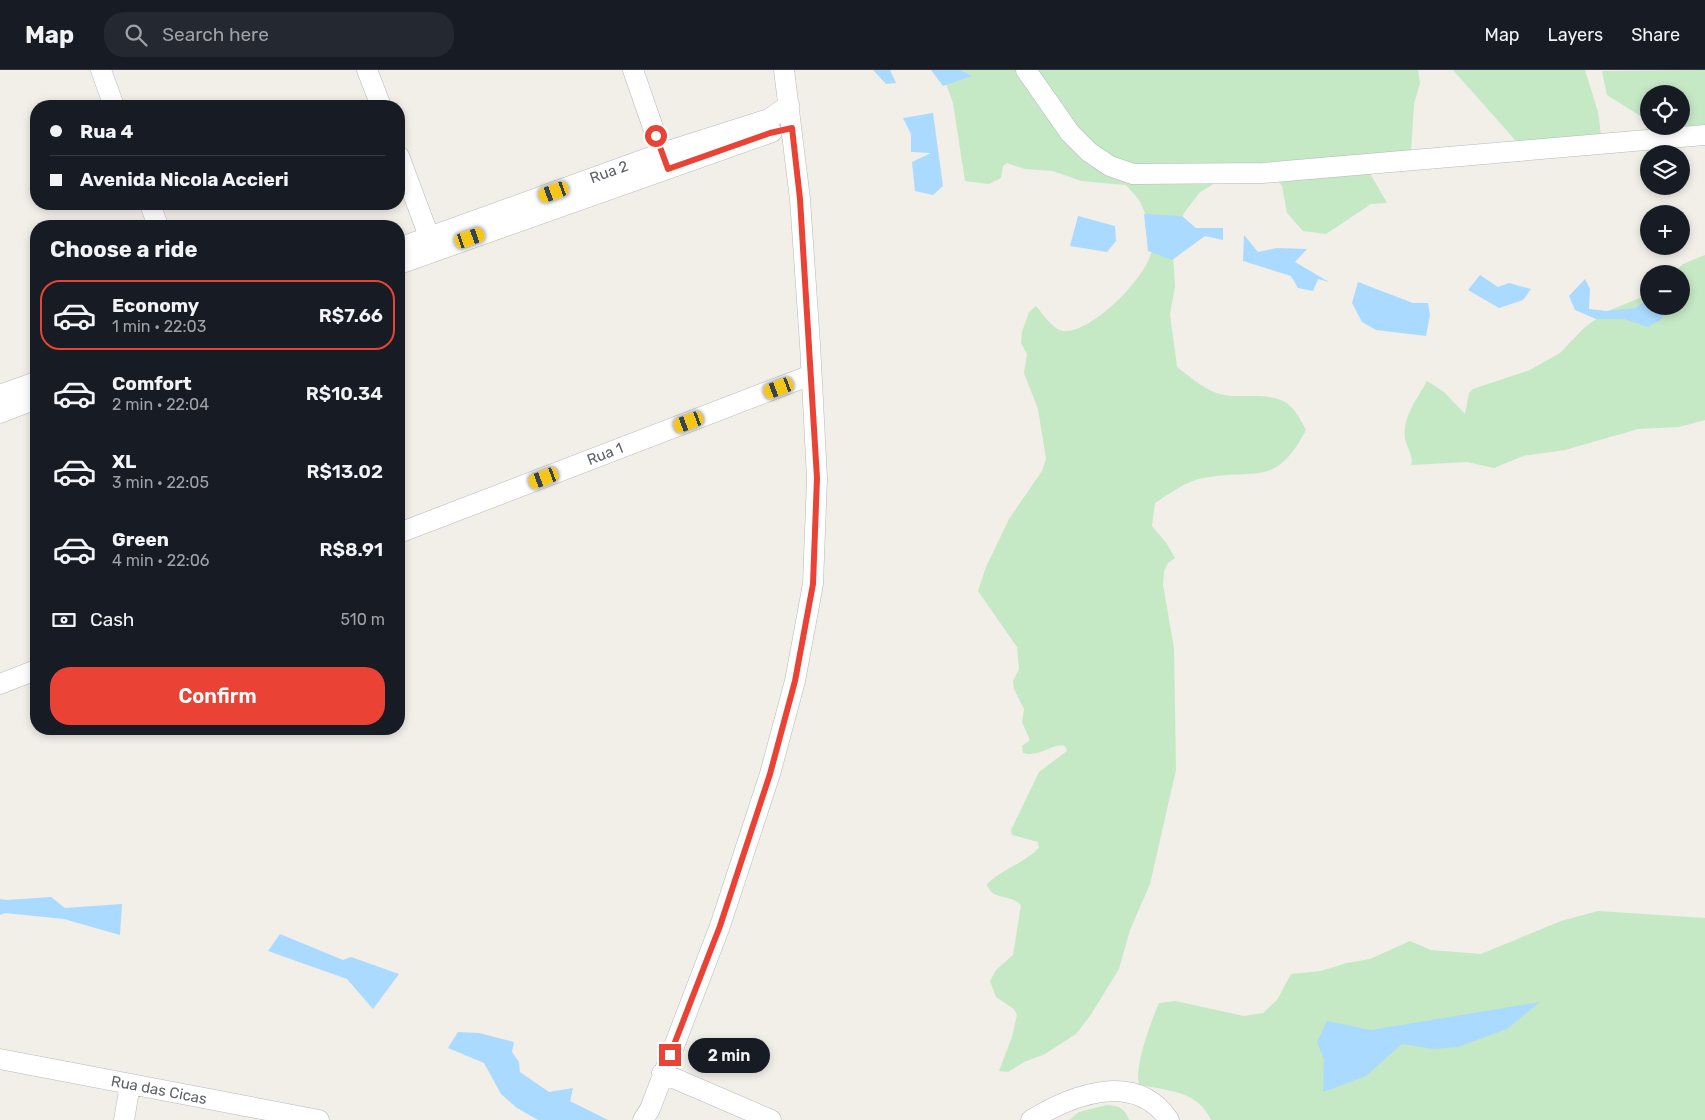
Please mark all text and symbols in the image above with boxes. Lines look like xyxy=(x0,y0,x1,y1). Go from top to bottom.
search box xyxy=(104,12,454,57)
text: Map xyxy=(25,21,74,49)
icon: search xyxy=(122,21,150,49)
text: Search here xyxy=(162,23,269,46)
text: Map xyxy=(1485,24,1520,46)
text: Layers xyxy=(1548,24,1603,46)
text: Share xyxy=(1631,24,1680,46)
map controls xyxy=(1640,85,1690,315)
button: locate xyxy=(1640,85,1690,135)
text: Rua 4 xyxy=(80,120,134,143)
route start xyxy=(645,125,667,147)
button: layers xyxy=(1640,145,1690,195)
street label: Rua 2 xyxy=(587,157,631,187)
text: Avenida Nicola Accieri xyxy=(80,168,289,191)
car xyxy=(537,180,570,204)
button: + xyxy=(1640,205,1690,255)
car xyxy=(453,226,486,250)
text: Choose a ride xyxy=(50,236,197,263)
button: − xyxy=(1640,265,1690,315)
icon: car xyxy=(52,293,97,338)
text: Economy xyxy=(112,294,199,317)
text: R$7.66 xyxy=(319,304,383,327)
text: 1 min · 22:03 xyxy=(112,317,206,336)
icon: car xyxy=(52,371,97,416)
text: Comfort xyxy=(112,372,192,395)
car xyxy=(762,376,795,400)
text: R$10.34 xyxy=(306,382,383,405)
text: 2 min · 22:04 xyxy=(112,395,209,414)
car xyxy=(672,410,705,434)
street label: Rua 1 xyxy=(584,439,626,469)
icon: car xyxy=(52,449,97,494)
text: XL xyxy=(112,450,136,473)
text: R$13.02 xyxy=(306,460,383,483)
car xyxy=(527,466,560,490)
text: 3 min · 22:05 xyxy=(112,473,209,492)
icon: car xyxy=(52,527,97,572)
text: Green xyxy=(112,528,169,551)
text: R$8.91 xyxy=(320,538,383,561)
text: 4 min · 22:06 xyxy=(112,551,209,570)
icon: cash xyxy=(50,606,78,634)
text: Cash xyxy=(90,608,134,631)
text: 510 m xyxy=(341,610,385,629)
button: Confirm xyxy=(50,667,385,725)
callout: 2 min xyxy=(688,1038,770,1072)
route end xyxy=(659,1044,681,1066)
text: 2 min xyxy=(708,1046,750,1065)
street label: Rua das Cicas xyxy=(110,1072,209,1108)

